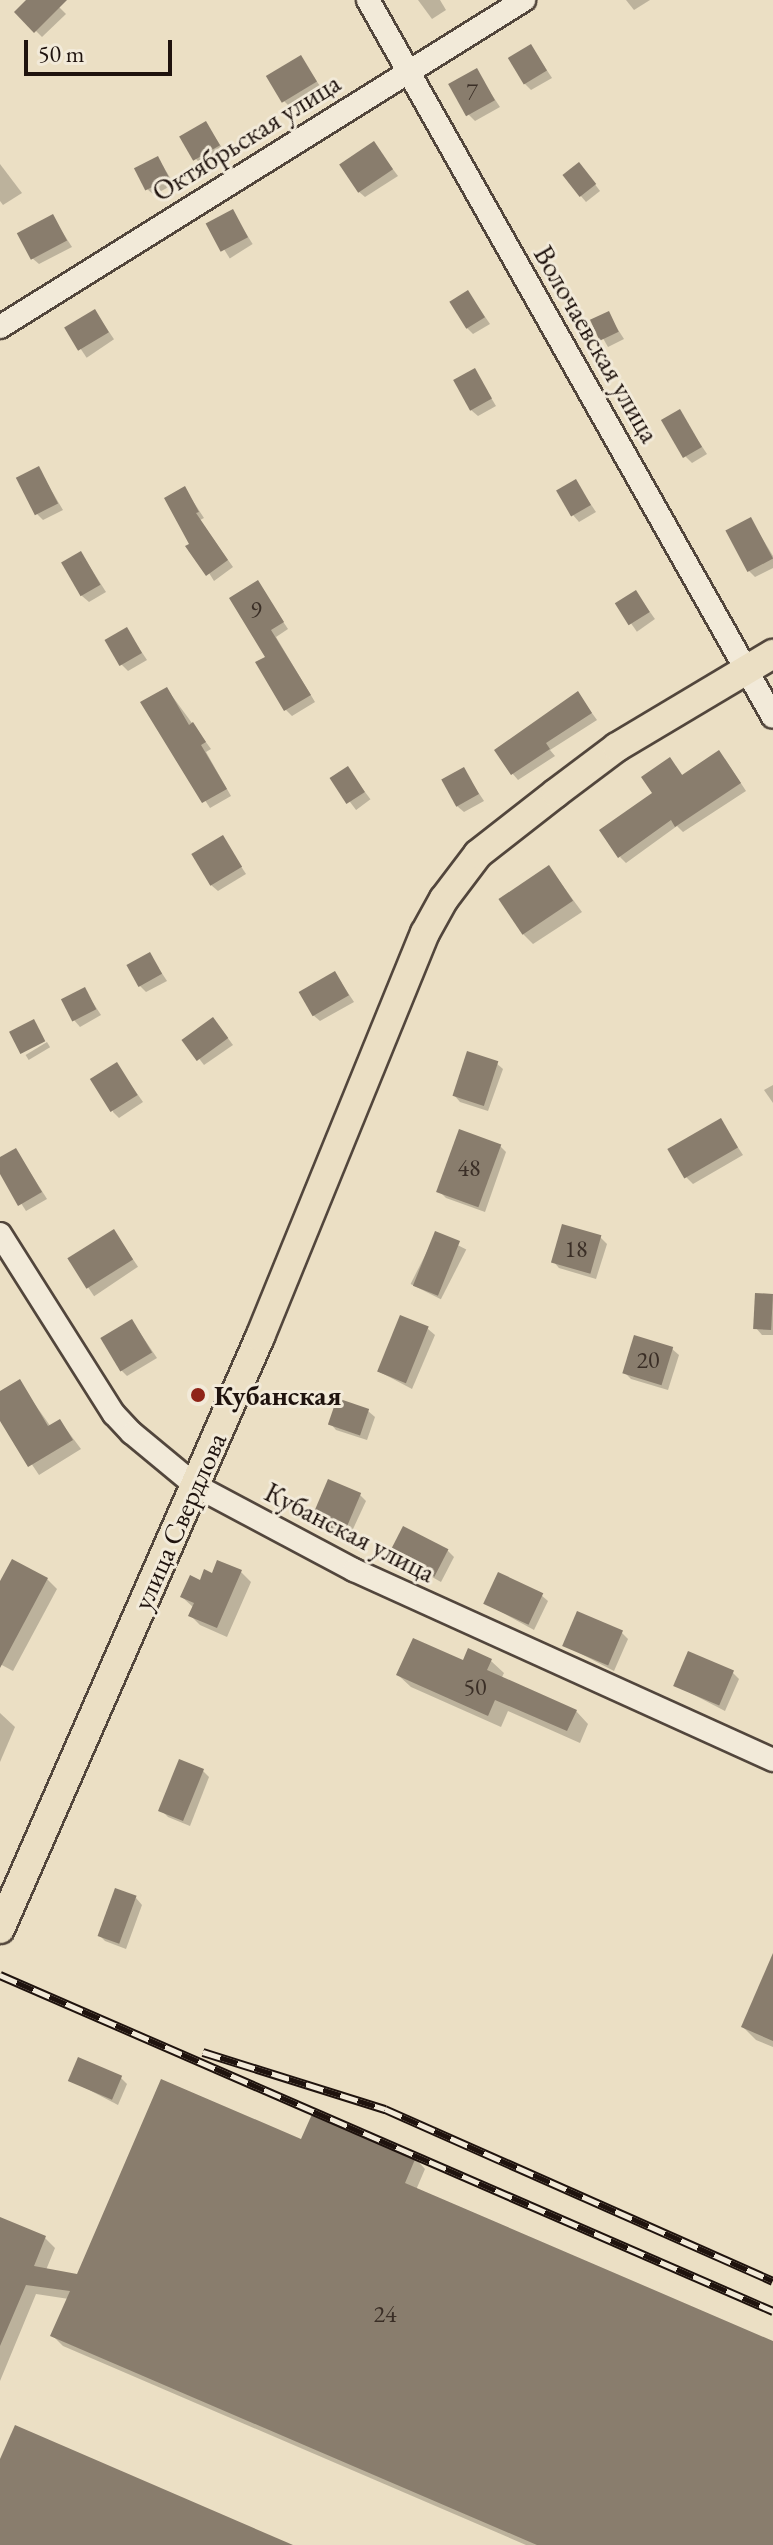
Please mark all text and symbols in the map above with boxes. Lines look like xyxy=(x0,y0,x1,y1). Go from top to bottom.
scale bar xyxy=(28,24,176,74)
text: 50 m xyxy=(38,38,85,69)
street label: Октябрьская улица xyxy=(146,66,346,208)
house number: 7 xyxy=(466,78,478,106)
street label: Волочаевская улица xyxy=(527,239,667,449)
house number: 9 xyxy=(250,596,262,624)
house number: 48 xyxy=(457,1154,481,1182)
house number: 18 xyxy=(564,1235,588,1263)
house number: 20 xyxy=(636,1346,660,1374)
place label: Кубанская xyxy=(214,1378,342,1412)
marker: Кубанская xyxy=(189,1386,207,1404)
street label: улица Свердлова xyxy=(125,1427,233,1615)
street label: Кубанская улица xyxy=(259,1475,441,1589)
house number: 50 xyxy=(463,1673,487,1701)
house number: 24 xyxy=(373,2300,397,2328)

